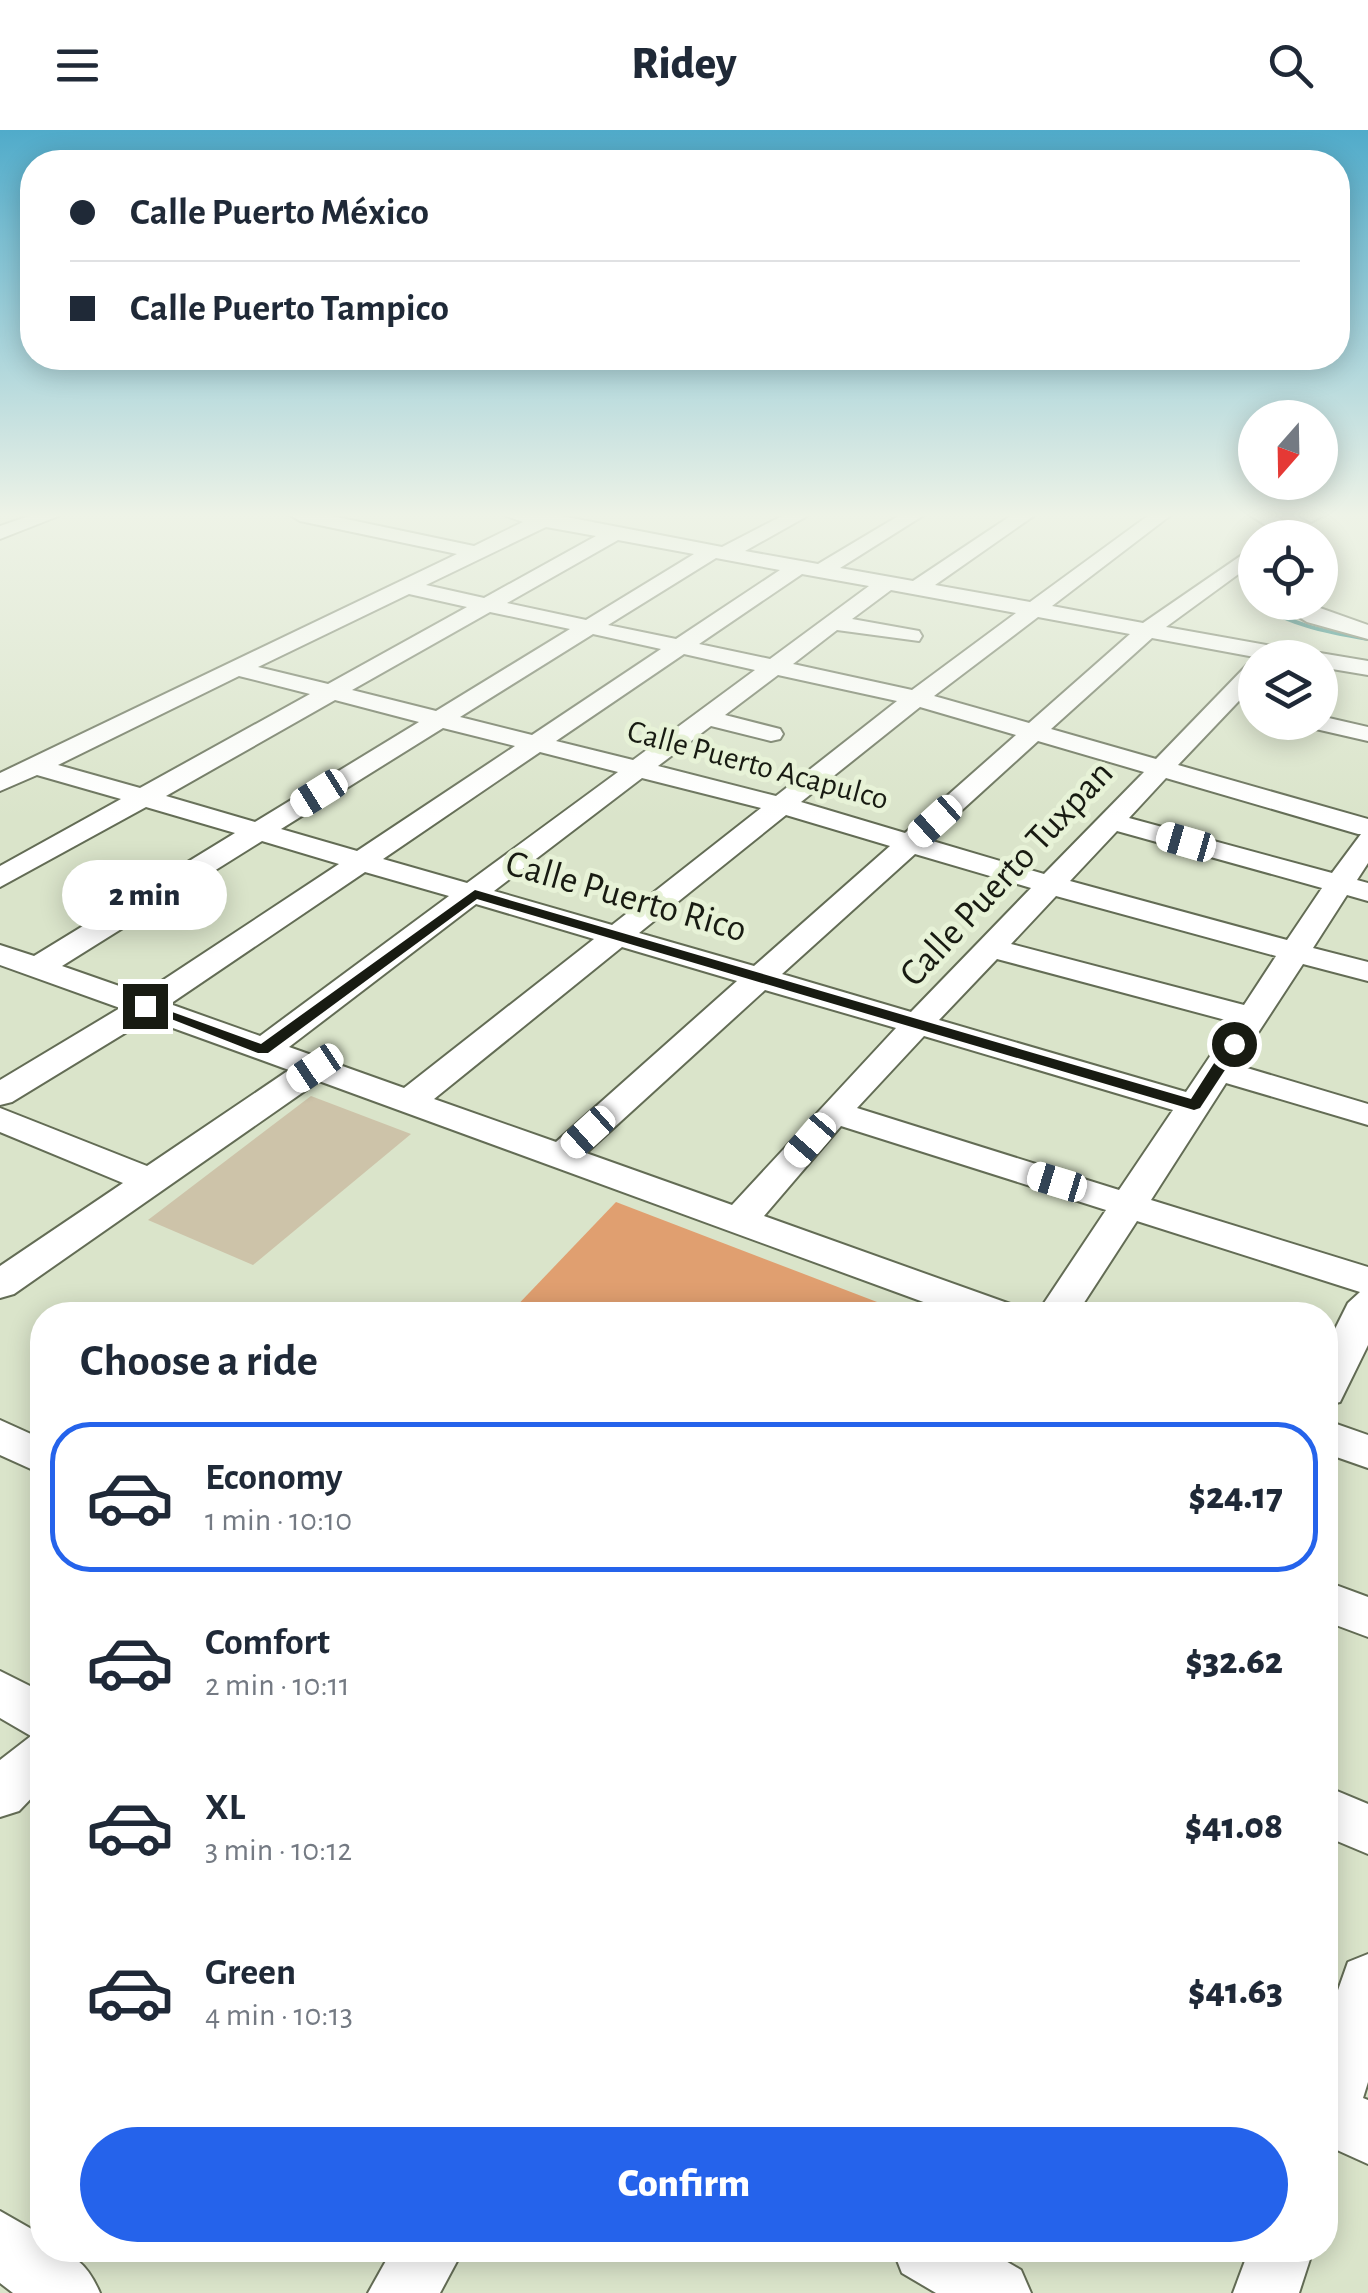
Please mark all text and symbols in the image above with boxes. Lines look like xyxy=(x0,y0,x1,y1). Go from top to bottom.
icon: menu xyxy=(50,38,105,93)
icon: search xyxy=(1263,38,1318,93)
text: Ridey xyxy=(631,42,737,87)
text: Calle Puerto México xyxy=(130,194,429,232)
text: Calle Puerto Tampico xyxy=(130,290,449,328)
north arrow xyxy=(1238,400,1338,500)
map controls xyxy=(1238,400,1338,740)
button: locate xyxy=(1238,520,1338,620)
button: layers xyxy=(1238,640,1338,740)
street label: Calle Puerto Acapulco xyxy=(624,715,892,815)
street label: Calle Puerto Tuxpan xyxy=(893,754,1121,994)
car xyxy=(286,764,352,822)
car xyxy=(903,790,967,852)
car xyxy=(1153,819,1219,865)
street label: Calle Puerto Rico xyxy=(501,845,751,949)
callout: 2 min xyxy=(62,861,228,931)
text: 2 min xyxy=(109,879,180,911)
route end xyxy=(123,984,168,1029)
route start xyxy=(1212,1022,1257,1067)
car xyxy=(282,1039,348,1097)
car xyxy=(556,1101,620,1163)
car xyxy=(779,1108,841,1172)
car xyxy=(1024,1159,1090,1205)
text: Choose a ride xyxy=(80,1339,318,1384)
icon: car xyxy=(85,1452,175,1542)
text: Economy xyxy=(205,1459,343,1497)
text: $24.17 xyxy=(1188,1478,1283,1516)
text: 1 min · 10:10 xyxy=(205,1504,352,1536)
icon: car xyxy=(85,1617,175,1707)
text: Comfort xyxy=(205,1624,330,1662)
text: $32.62 xyxy=(1185,1643,1283,1681)
text: 2 min · 10:11 xyxy=(205,1669,350,1701)
icon: car xyxy=(85,1782,175,1872)
text: XL xyxy=(205,1789,245,1827)
text: $41.08 xyxy=(1185,1808,1283,1846)
text: 3 min · 10:12 xyxy=(205,1834,352,1866)
icon: car xyxy=(85,1947,175,2037)
text: Green xyxy=(205,1954,296,1992)
text: $41.63 xyxy=(1188,1973,1283,2011)
text: 4 min · 10:13 xyxy=(205,1999,353,2031)
button: Confirm xyxy=(80,2127,1288,2242)

